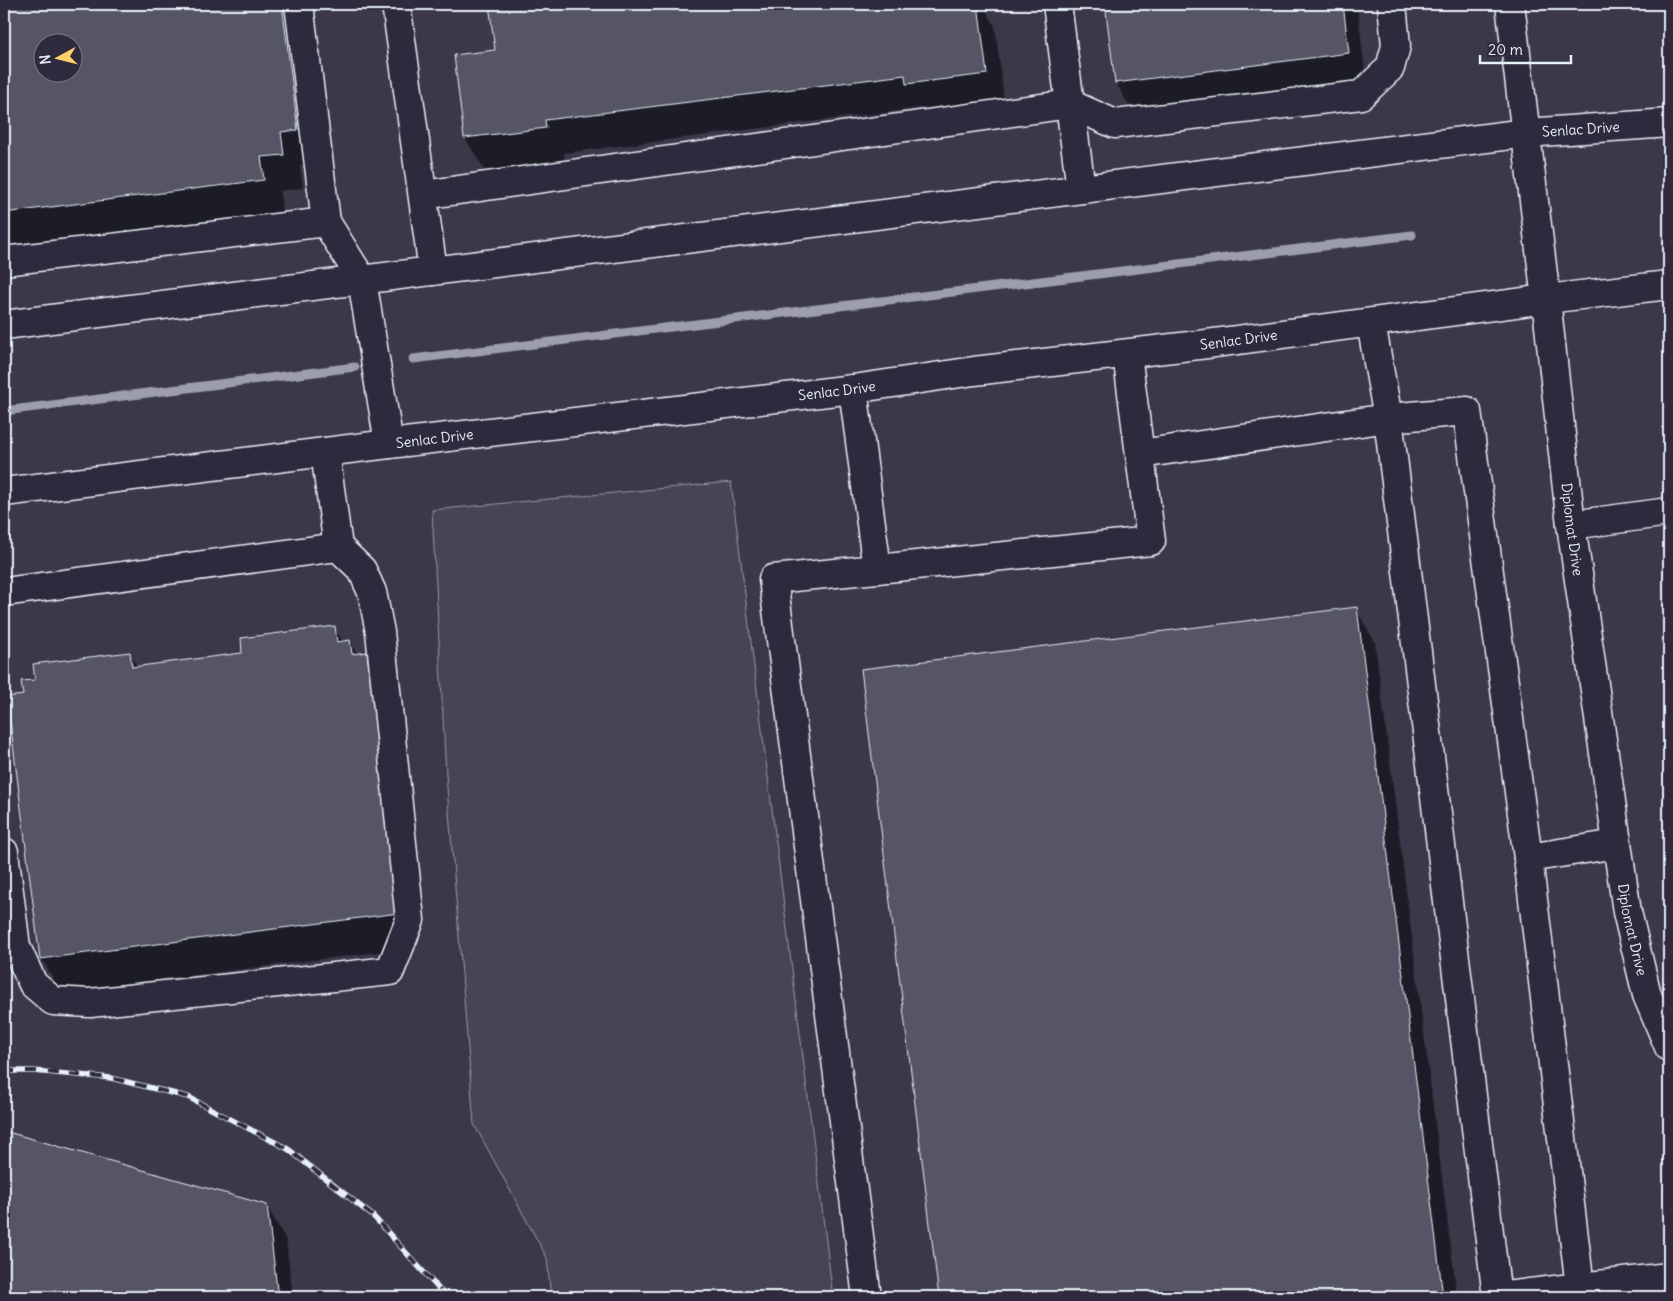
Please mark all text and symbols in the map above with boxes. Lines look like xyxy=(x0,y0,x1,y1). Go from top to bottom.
north arrow xyxy=(32,32,82,82)
scale bar xyxy=(1480,32,1572,64)
text: 20 m xyxy=(1488,40,1523,59)
text: N xyxy=(36,54,55,65)
street label: Senlac Drive xyxy=(1541,117,1620,141)
street label: Senlac Drive xyxy=(1199,326,1279,354)
street label: Senlac Drive xyxy=(797,377,877,404)
street label: Senlac Drive xyxy=(395,425,475,452)
street label: Diplomat Drive xyxy=(1557,482,1587,577)
street label: Diplomat Drive xyxy=(1614,883,1651,977)

